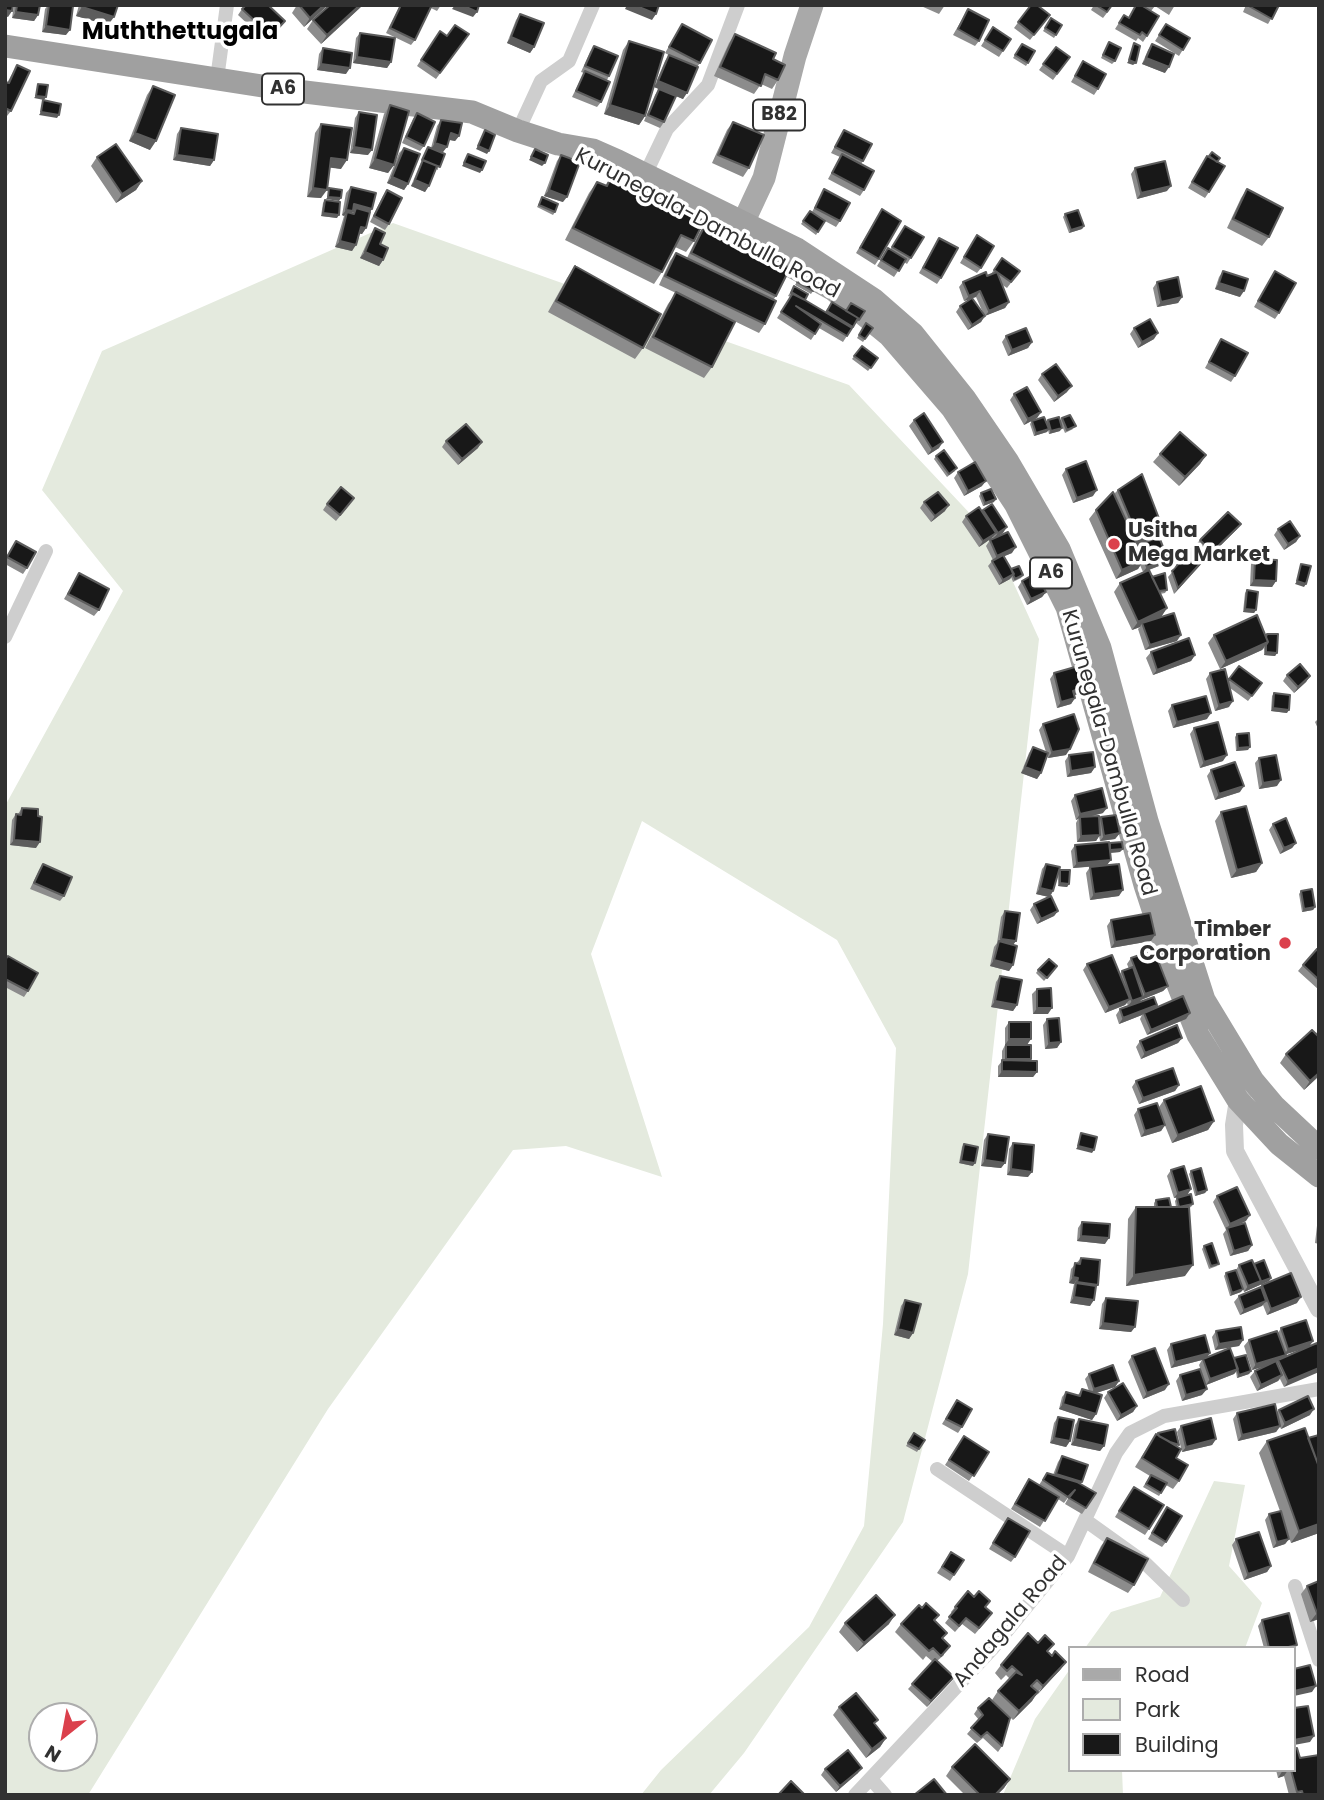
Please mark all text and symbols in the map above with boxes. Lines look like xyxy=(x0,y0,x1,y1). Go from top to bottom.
district label: Muththettugala xyxy=(82,19,278,47)
road number: A6 xyxy=(262,74,304,104)
road number: B82 xyxy=(753,99,805,130)
street label: Kurunegala-Dambulla Road xyxy=(570,143,844,305)
place label: Usitha Mega Market xyxy=(1128,519,1270,569)
marker: Usitha Mega Market xyxy=(1106,536,1122,552)
road number: A6 xyxy=(1030,558,1072,588)
street label: Kurunegala-Dambulla Road xyxy=(1055,607,1161,899)
place label: Timber Corporation xyxy=(1139,918,1271,968)
marker: Timber Corporation xyxy=(1277,935,1293,951)
street label: Andagala Road xyxy=(949,1551,1073,1693)
legend xyxy=(1068,1646,1296,1772)
text: Road xyxy=(1135,1660,1190,1689)
text: Park xyxy=(1135,1695,1180,1724)
north arrow xyxy=(28,1702,98,1772)
text: Building xyxy=(1135,1730,1219,1759)
text: N xyxy=(40,1738,66,1769)

